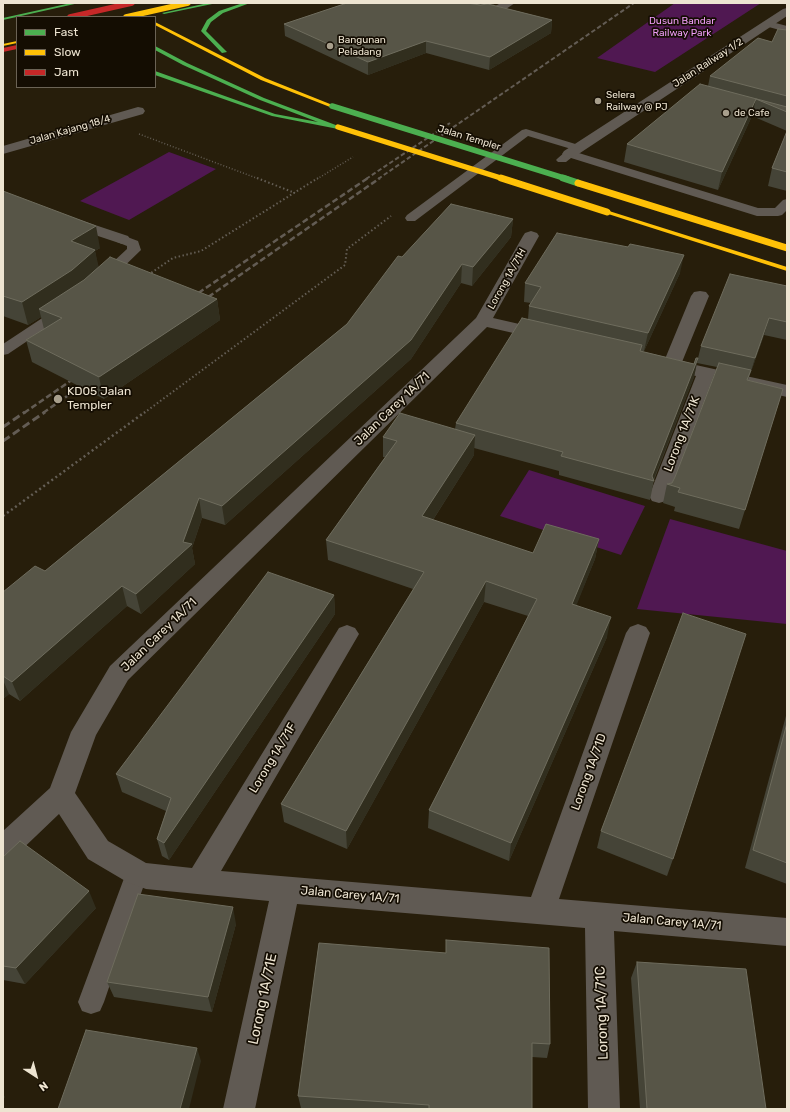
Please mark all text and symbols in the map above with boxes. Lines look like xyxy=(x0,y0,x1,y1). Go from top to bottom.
park label: Dusun Bandar Railway Park xyxy=(649,15,715,38)
legend xyxy=(16,16,156,88)
text: Fast xyxy=(54,25,78,39)
place label: Bangunan Peladang xyxy=(338,34,386,58)
street label: Jalan Railway 1/2 xyxy=(671,36,745,90)
marker: Bangunan Peladang xyxy=(325,41,335,51)
text: Slow xyxy=(54,45,81,59)
text: Jam xyxy=(54,65,79,79)
place label: Selera Railway @ PJ xyxy=(606,89,668,112)
marker: Selera Railway @ PJ xyxy=(593,96,603,106)
place label: de Cafe xyxy=(734,107,769,119)
marker: de Cafe xyxy=(721,108,731,118)
street label: Jalan Kajang 18/4 xyxy=(28,113,112,147)
street label: Jalan Templer xyxy=(436,123,502,153)
street label: Lorong 1A/71H xyxy=(485,247,529,311)
street label: Jalan Carey 1A/71 xyxy=(351,369,433,449)
place label: KD05 Jalan Templer xyxy=(67,385,131,413)
marker: KD05 Jalan Templer xyxy=(52,393,64,405)
street label: Lorong 1A/71K xyxy=(661,394,703,474)
street label: Jalan Carey 1A/71 xyxy=(118,595,200,675)
street label: Lorong 1A/71F xyxy=(246,720,300,796)
street label: Lorong 1A/71D xyxy=(568,732,610,812)
street label: Jalan Carey 1A/71 xyxy=(300,884,400,906)
street label: Jalan Carey 1A/71 xyxy=(622,911,722,933)
street label: Lorong 1A/71E xyxy=(245,952,281,1046)
street label: Lorong 1A/71C xyxy=(592,966,612,1060)
north arrow xyxy=(16,1056,56,1096)
text: N xyxy=(36,1079,50,1094)

